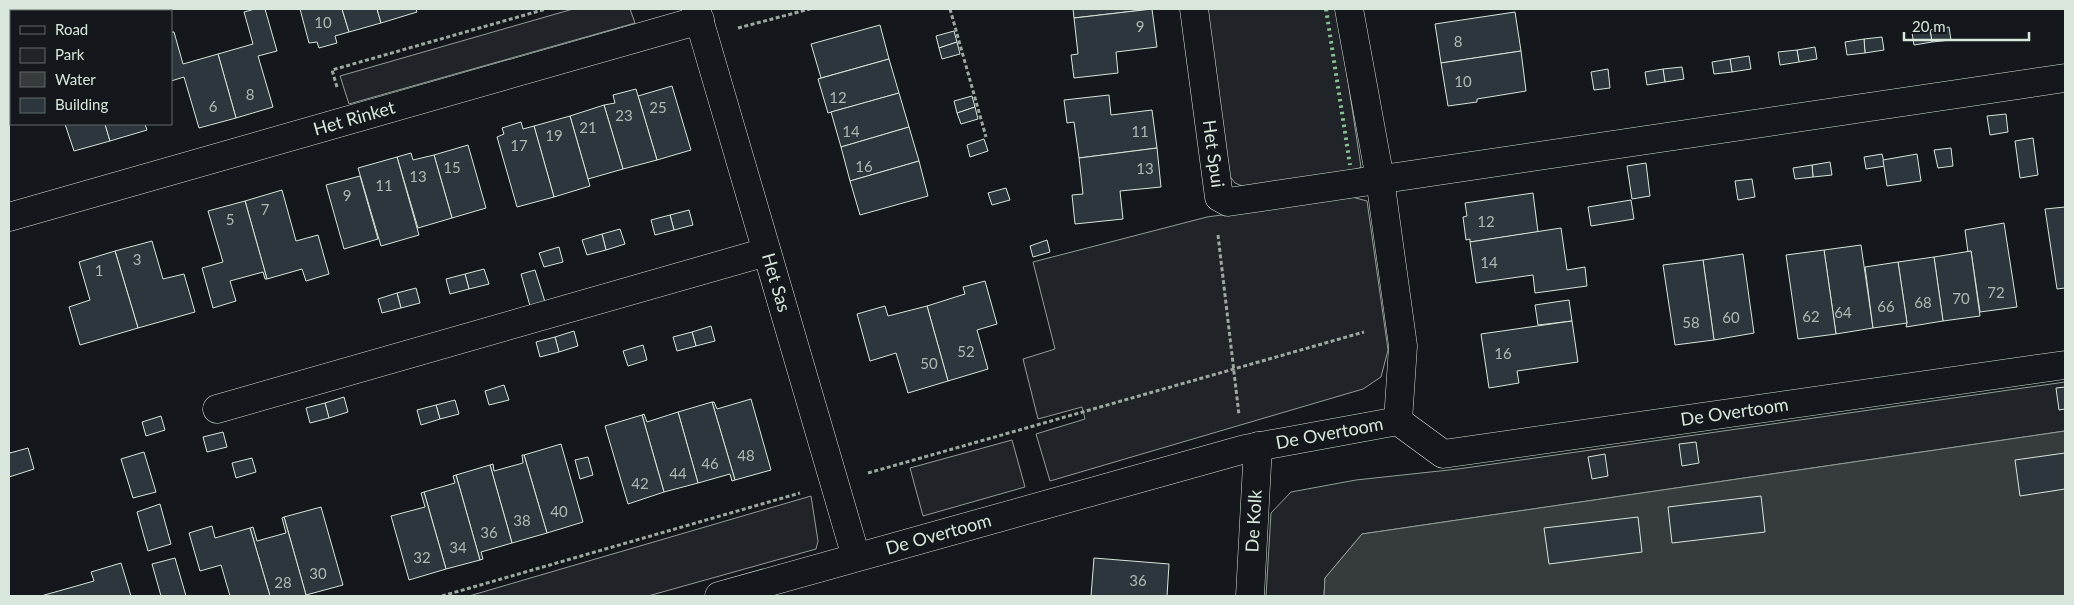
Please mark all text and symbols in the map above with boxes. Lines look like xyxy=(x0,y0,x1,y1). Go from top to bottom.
legend xyxy=(10,10,172,125)
scale bar xyxy=(1904,10,2029,42)
house number: 10 xyxy=(314,13,332,31)
house number: 9 xyxy=(1136,17,1144,35)
text: 20 m xyxy=(1912,17,1946,35)
text: Road xyxy=(55,20,88,38)
house number: 8 xyxy=(1454,32,1462,50)
text: Park xyxy=(55,45,85,63)
text: Water xyxy=(55,70,96,88)
house number: 10 xyxy=(1454,72,1472,90)
house number: 8 xyxy=(246,85,254,103)
house number: 12 xyxy=(829,88,847,106)
text: Building xyxy=(55,95,108,113)
street label: Het Rinket xyxy=(311,95,398,140)
house number: 6 xyxy=(209,97,218,115)
house number: 25 xyxy=(649,98,667,116)
house number: 23 xyxy=(615,106,633,124)
house number: 21 xyxy=(579,118,597,136)
street label: Het Spui xyxy=(1199,118,1230,189)
house number: 14 xyxy=(842,122,860,140)
house number: 11 xyxy=(1131,122,1149,140)
house number: 19 xyxy=(545,126,563,144)
house number: 17 xyxy=(510,136,528,154)
house number: 16 xyxy=(855,157,873,175)
house number: 15 xyxy=(443,158,461,176)
house number: 13 xyxy=(1136,159,1154,177)
house number: 13 xyxy=(409,167,427,185)
house number: 11 xyxy=(375,176,393,194)
house number: 9 xyxy=(343,186,351,204)
house number: 7 xyxy=(261,200,270,218)
house number: 5 xyxy=(226,210,234,228)
house number: 12 xyxy=(1477,212,1495,230)
house number: 3 xyxy=(133,250,141,268)
street label: Het Sas xyxy=(758,250,796,315)
house number: 14 xyxy=(1480,253,1498,271)
house number: 1 xyxy=(95,261,103,279)
house number: 72 xyxy=(1987,283,2005,301)
house number: 70 xyxy=(1952,289,1970,307)
house number: 68 xyxy=(1914,293,1932,311)
house number: 66 xyxy=(1877,297,1895,315)
house number: 64 xyxy=(1834,303,1852,321)
house number: 62 xyxy=(1802,307,1820,325)
house number: 60 xyxy=(1722,308,1740,326)
house number: 58 xyxy=(1682,313,1700,331)
house number: 52 xyxy=(957,342,975,360)
house number: 16 xyxy=(1494,344,1512,362)
house number: 50 xyxy=(920,354,938,372)
street label: De Overtoom xyxy=(1679,393,1790,430)
street label: De Overtoom xyxy=(1274,412,1385,453)
house number: 48 xyxy=(737,446,755,464)
house number: 46 xyxy=(701,454,719,472)
house number: 44 xyxy=(669,464,687,482)
house number: 42 xyxy=(631,474,649,492)
street label: De Kolk xyxy=(1240,488,1266,553)
house number: 40 xyxy=(550,502,568,520)
street label: De Overtoom xyxy=(883,508,994,559)
house number: 38 xyxy=(513,511,531,529)
house number: 36 xyxy=(480,523,498,541)
house number: 34 xyxy=(449,538,467,556)
house number: 32 xyxy=(413,548,431,566)
house number: 30 xyxy=(309,564,327,582)
house number: 36 xyxy=(1129,571,1147,589)
house number: 28 xyxy=(274,573,292,591)

